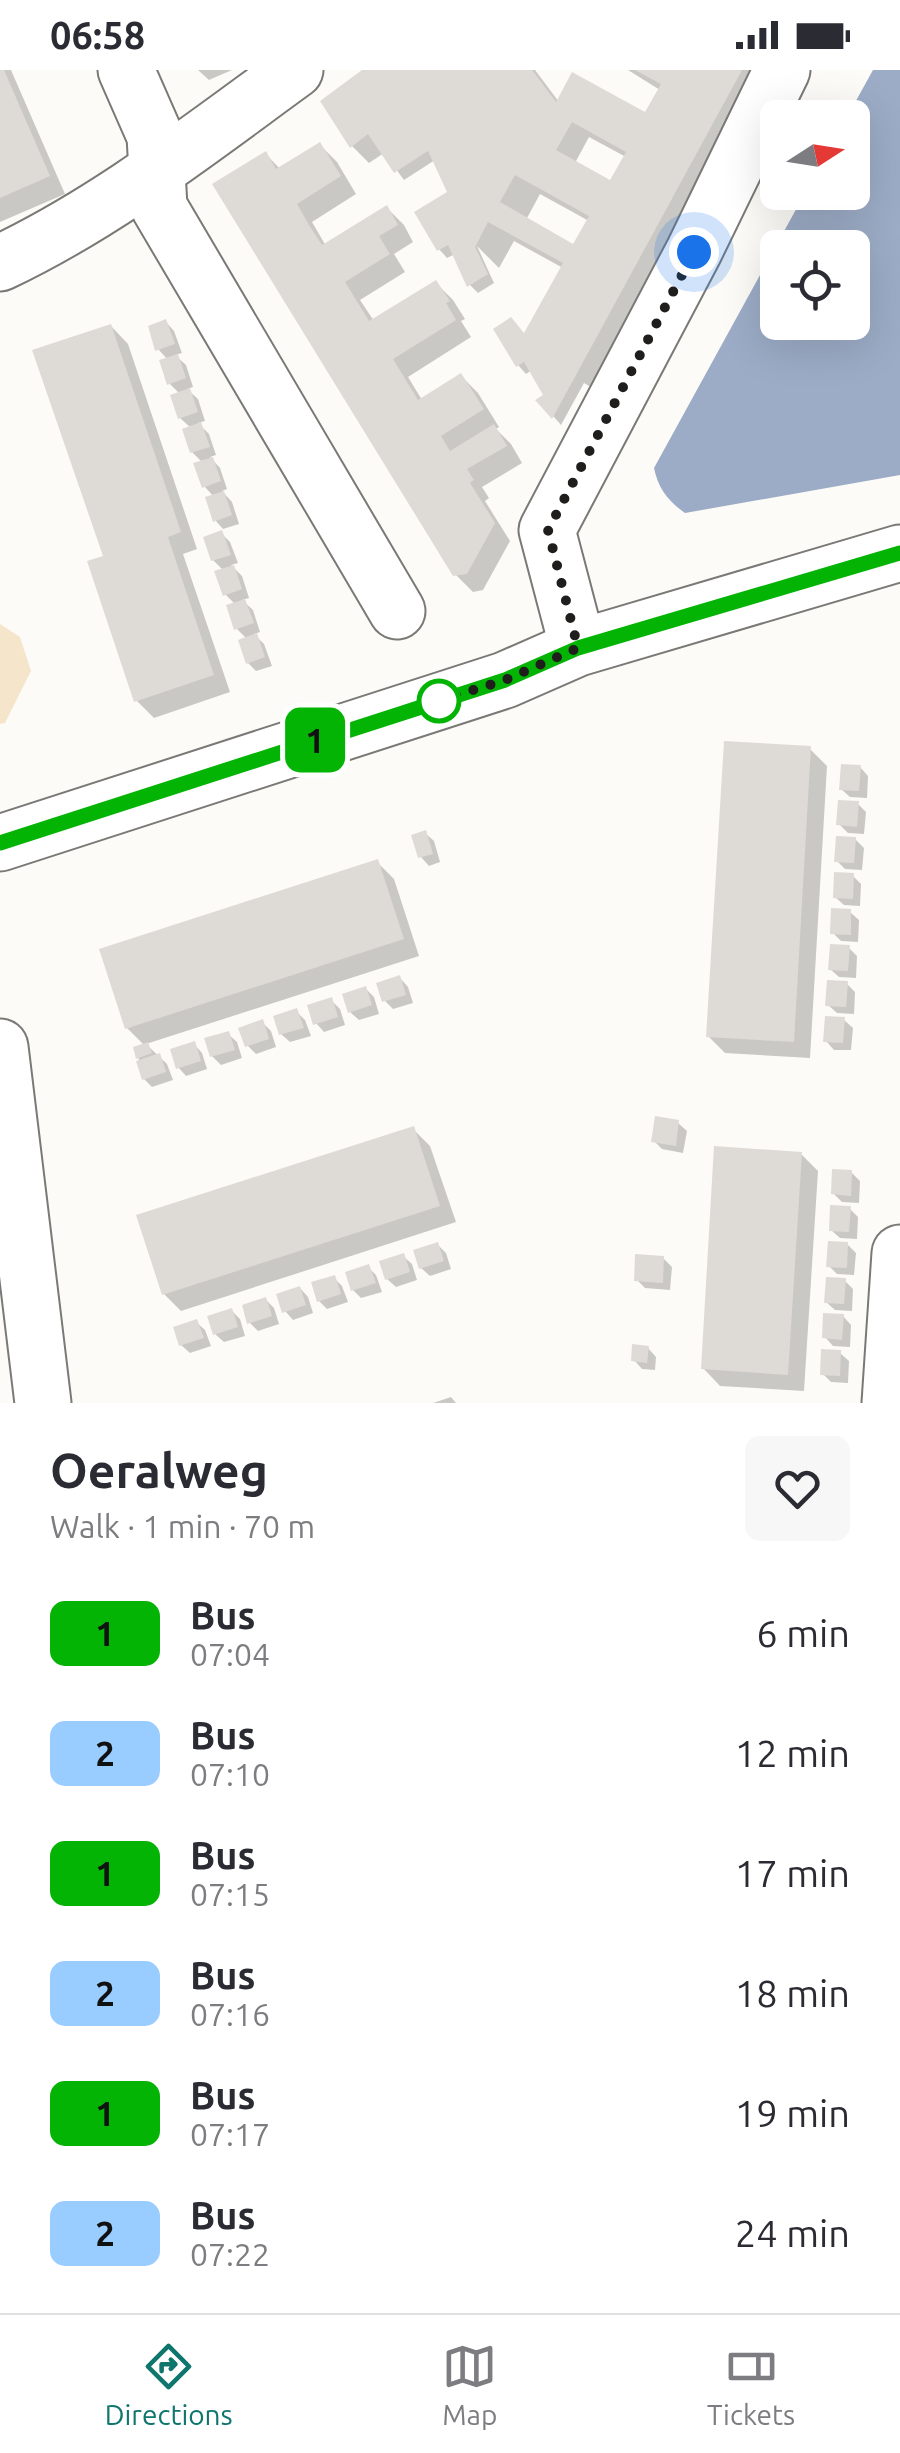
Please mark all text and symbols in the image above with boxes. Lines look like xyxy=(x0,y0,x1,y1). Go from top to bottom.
text: 06:58 xyxy=(50,14,145,56)
north arrow xyxy=(760,100,870,210)
map controls xyxy=(760,100,870,340)
your location xyxy=(669,227,719,277)
button: locate xyxy=(760,230,870,340)
unlabelled marker xyxy=(418,680,460,722)
line badge: 1 xyxy=(282,708,348,772)
text: 1 xyxy=(305,720,325,760)
button: heart xyxy=(745,1436,850,1541)
text: Oeralweg xyxy=(50,1443,268,1497)
text: Walk · 1 min · 70 m xyxy=(50,1508,315,1544)
text: Bus xyxy=(190,1594,255,1636)
text: 6 min xyxy=(756,1612,850,1654)
text: 1 xyxy=(95,1613,115,1653)
text: 07:04 xyxy=(190,1636,270,1672)
text: Bus xyxy=(190,1714,255,1756)
text: 12 min xyxy=(735,1732,850,1774)
text: 2 xyxy=(95,1733,115,1773)
text: 07:10 xyxy=(190,1756,270,1792)
text: Bus xyxy=(190,1834,255,1876)
text: 17 min xyxy=(735,1852,850,1894)
text: 1 xyxy=(95,1853,115,1893)
text: 07:15 xyxy=(190,1876,270,1912)
text: Bus xyxy=(190,1954,255,1996)
text: 18 min xyxy=(735,1972,850,2014)
text: 2 xyxy=(95,1973,115,2013)
text: 07:16 xyxy=(190,1996,270,2032)
text: Bus xyxy=(190,2074,255,2116)
text: 19 min xyxy=(735,2092,850,2134)
text: 1 xyxy=(95,2093,115,2133)
text: 07:17 xyxy=(190,2116,270,2152)
text: Bus xyxy=(190,2194,255,2236)
text: 24 min xyxy=(735,2212,850,2254)
text: 2 xyxy=(95,2213,115,2253)
text: 07:22 xyxy=(190,2236,270,2272)
tab: Directions xyxy=(105,2339,233,2430)
tab: Map xyxy=(442,2339,497,2430)
tab: Tickets xyxy=(707,2339,795,2430)

